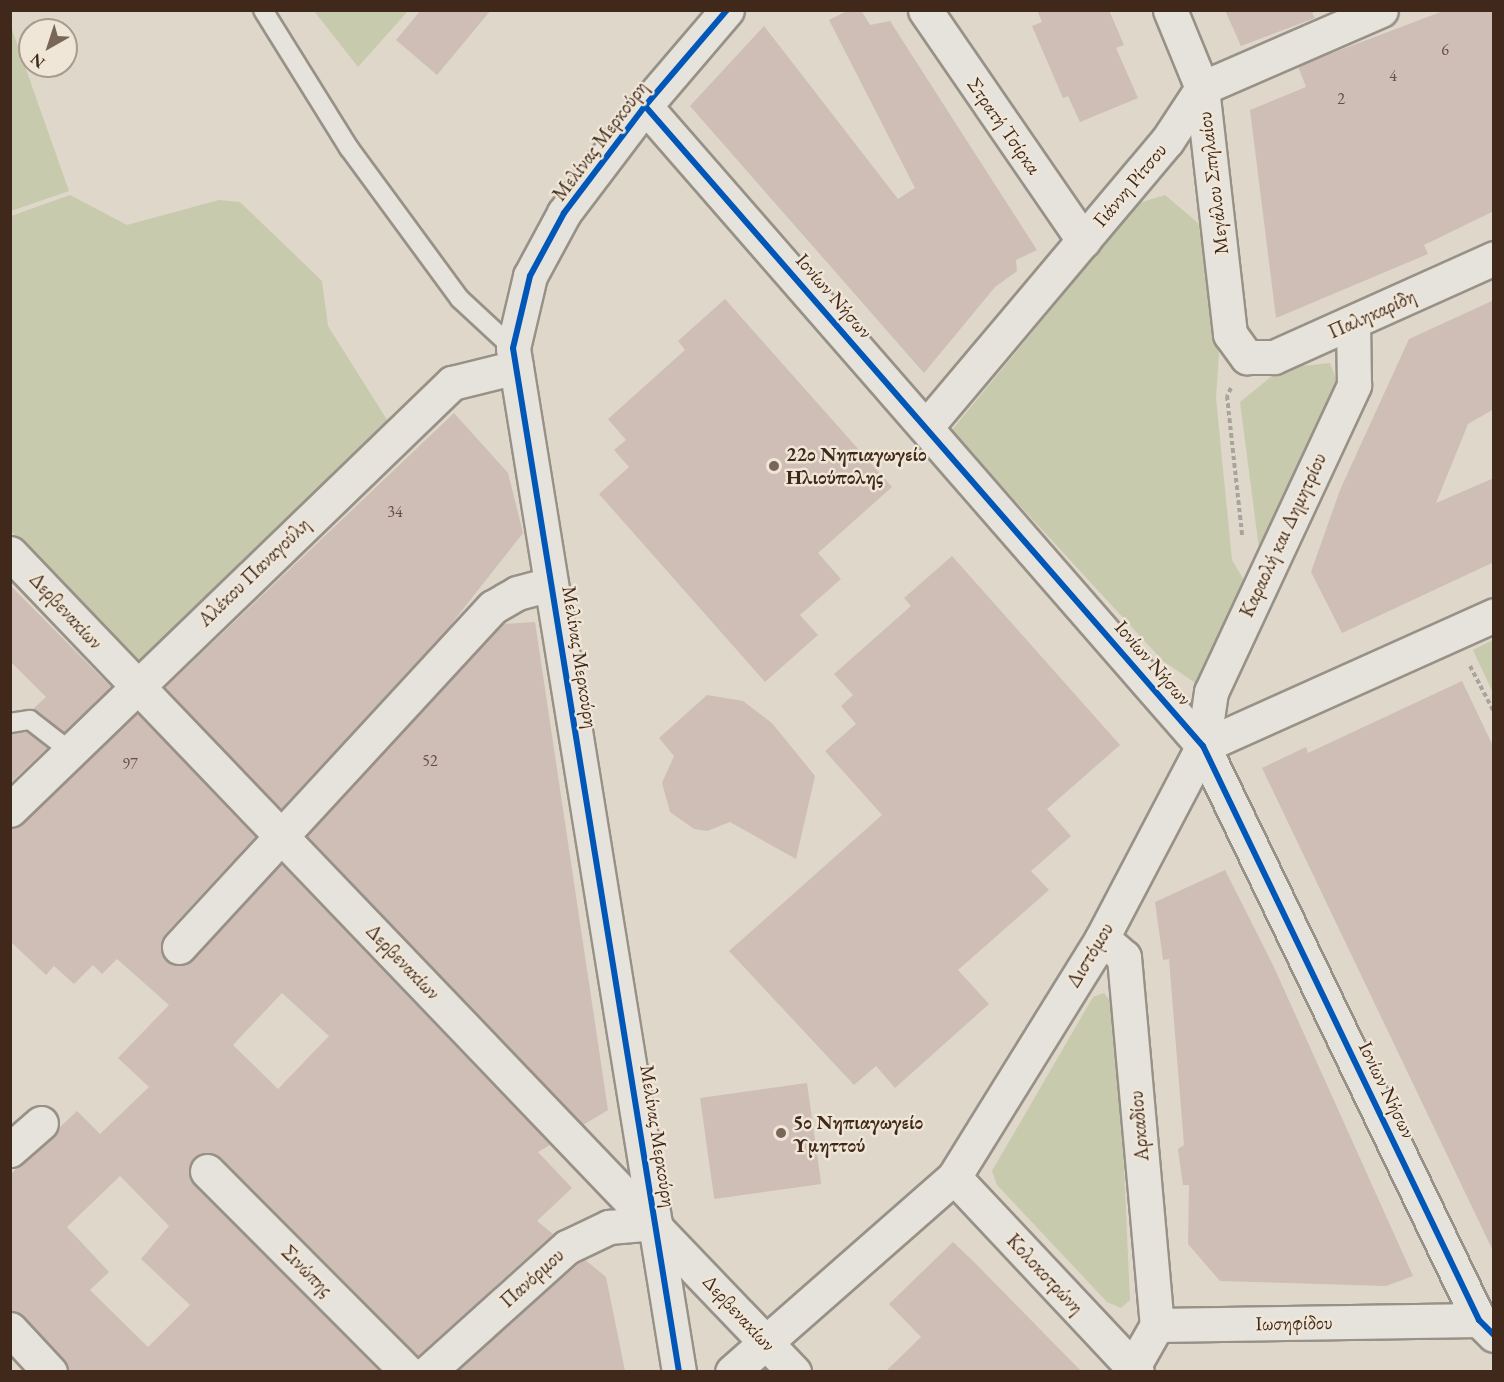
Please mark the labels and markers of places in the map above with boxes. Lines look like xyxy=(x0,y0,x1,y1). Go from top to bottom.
place label: 22ο Νηπιαγωγείο Ηλιούπολης xyxy=(786,442,927,489)
marker: 22ο Νηπιαγωγείο Ηλιούπολης xyxy=(767,459,781,473)
place label: 5ο Νηπιαγωγείο Υμηττού xyxy=(793,1110,923,1157)
marker: 5ο Νηπιαγωγείο Υμηττού xyxy=(774,1126,788,1140)

